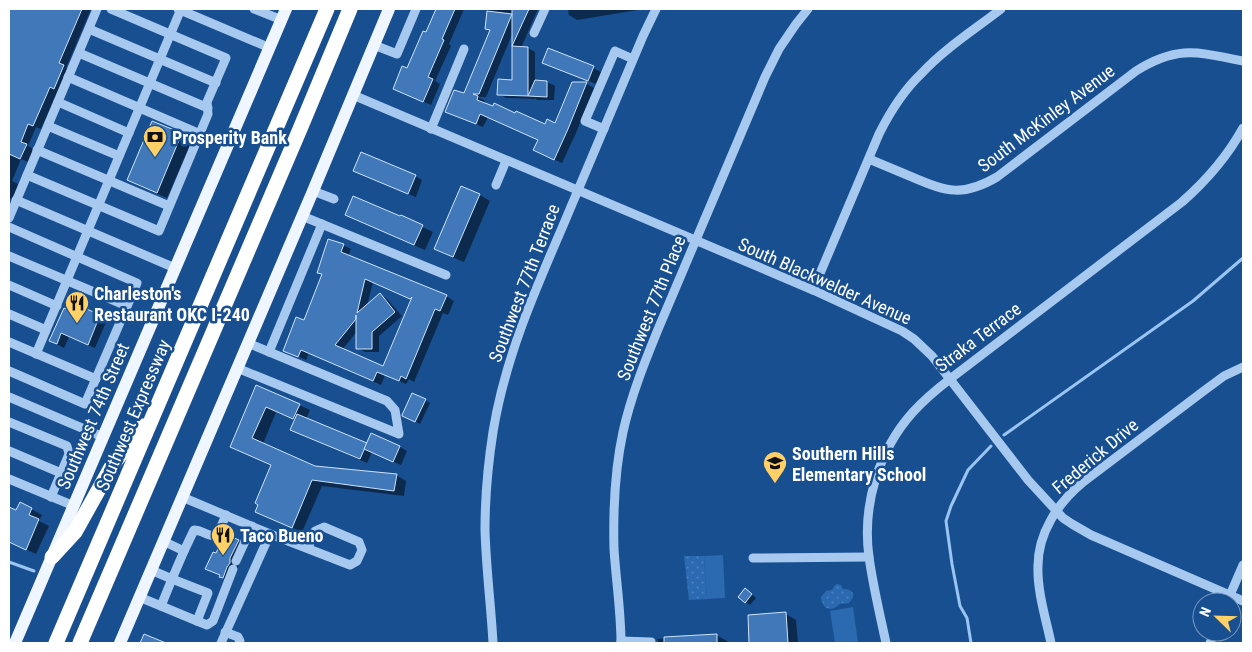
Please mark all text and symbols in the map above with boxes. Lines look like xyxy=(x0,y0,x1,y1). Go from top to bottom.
street label: South McKinley Avenue xyxy=(974,60,1118,176)
bank icon: Prosperity Bank xyxy=(142,124,168,158)
place label: Prosperity Bank xyxy=(172,127,287,148)
street label: Southwest 77th Terrace xyxy=(484,201,564,365)
street label: Southwest 77th Place xyxy=(612,233,690,383)
street label: South Blackwelder Avenue xyxy=(735,233,915,329)
place label: Charleston's Restaurant OKC I-240 xyxy=(94,283,250,325)
restaurant icon: Charleston's Restaurant OKC I-240 xyxy=(64,290,90,324)
street label: Straka Terrace xyxy=(931,298,1025,376)
street label: Southwest Expressway xyxy=(92,336,175,494)
street label: Southwest 74th Street xyxy=(53,340,133,492)
street label: Frederick Drive xyxy=(1048,414,1142,498)
place label: Southern Hills Elementary School xyxy=(792,443,926,485)
school or university icon: Southern Hills Elementary School xyxy=(762,450,788,484)
restaurant icon: Taco Bueno xyxy=(210,522,236,556)
place label: Taco Bueno xyxy=(240,525,324,546)
north arrow xyxy=(1192,592,1242,642)
text: N xyxy=(1196,605,1214,619)

